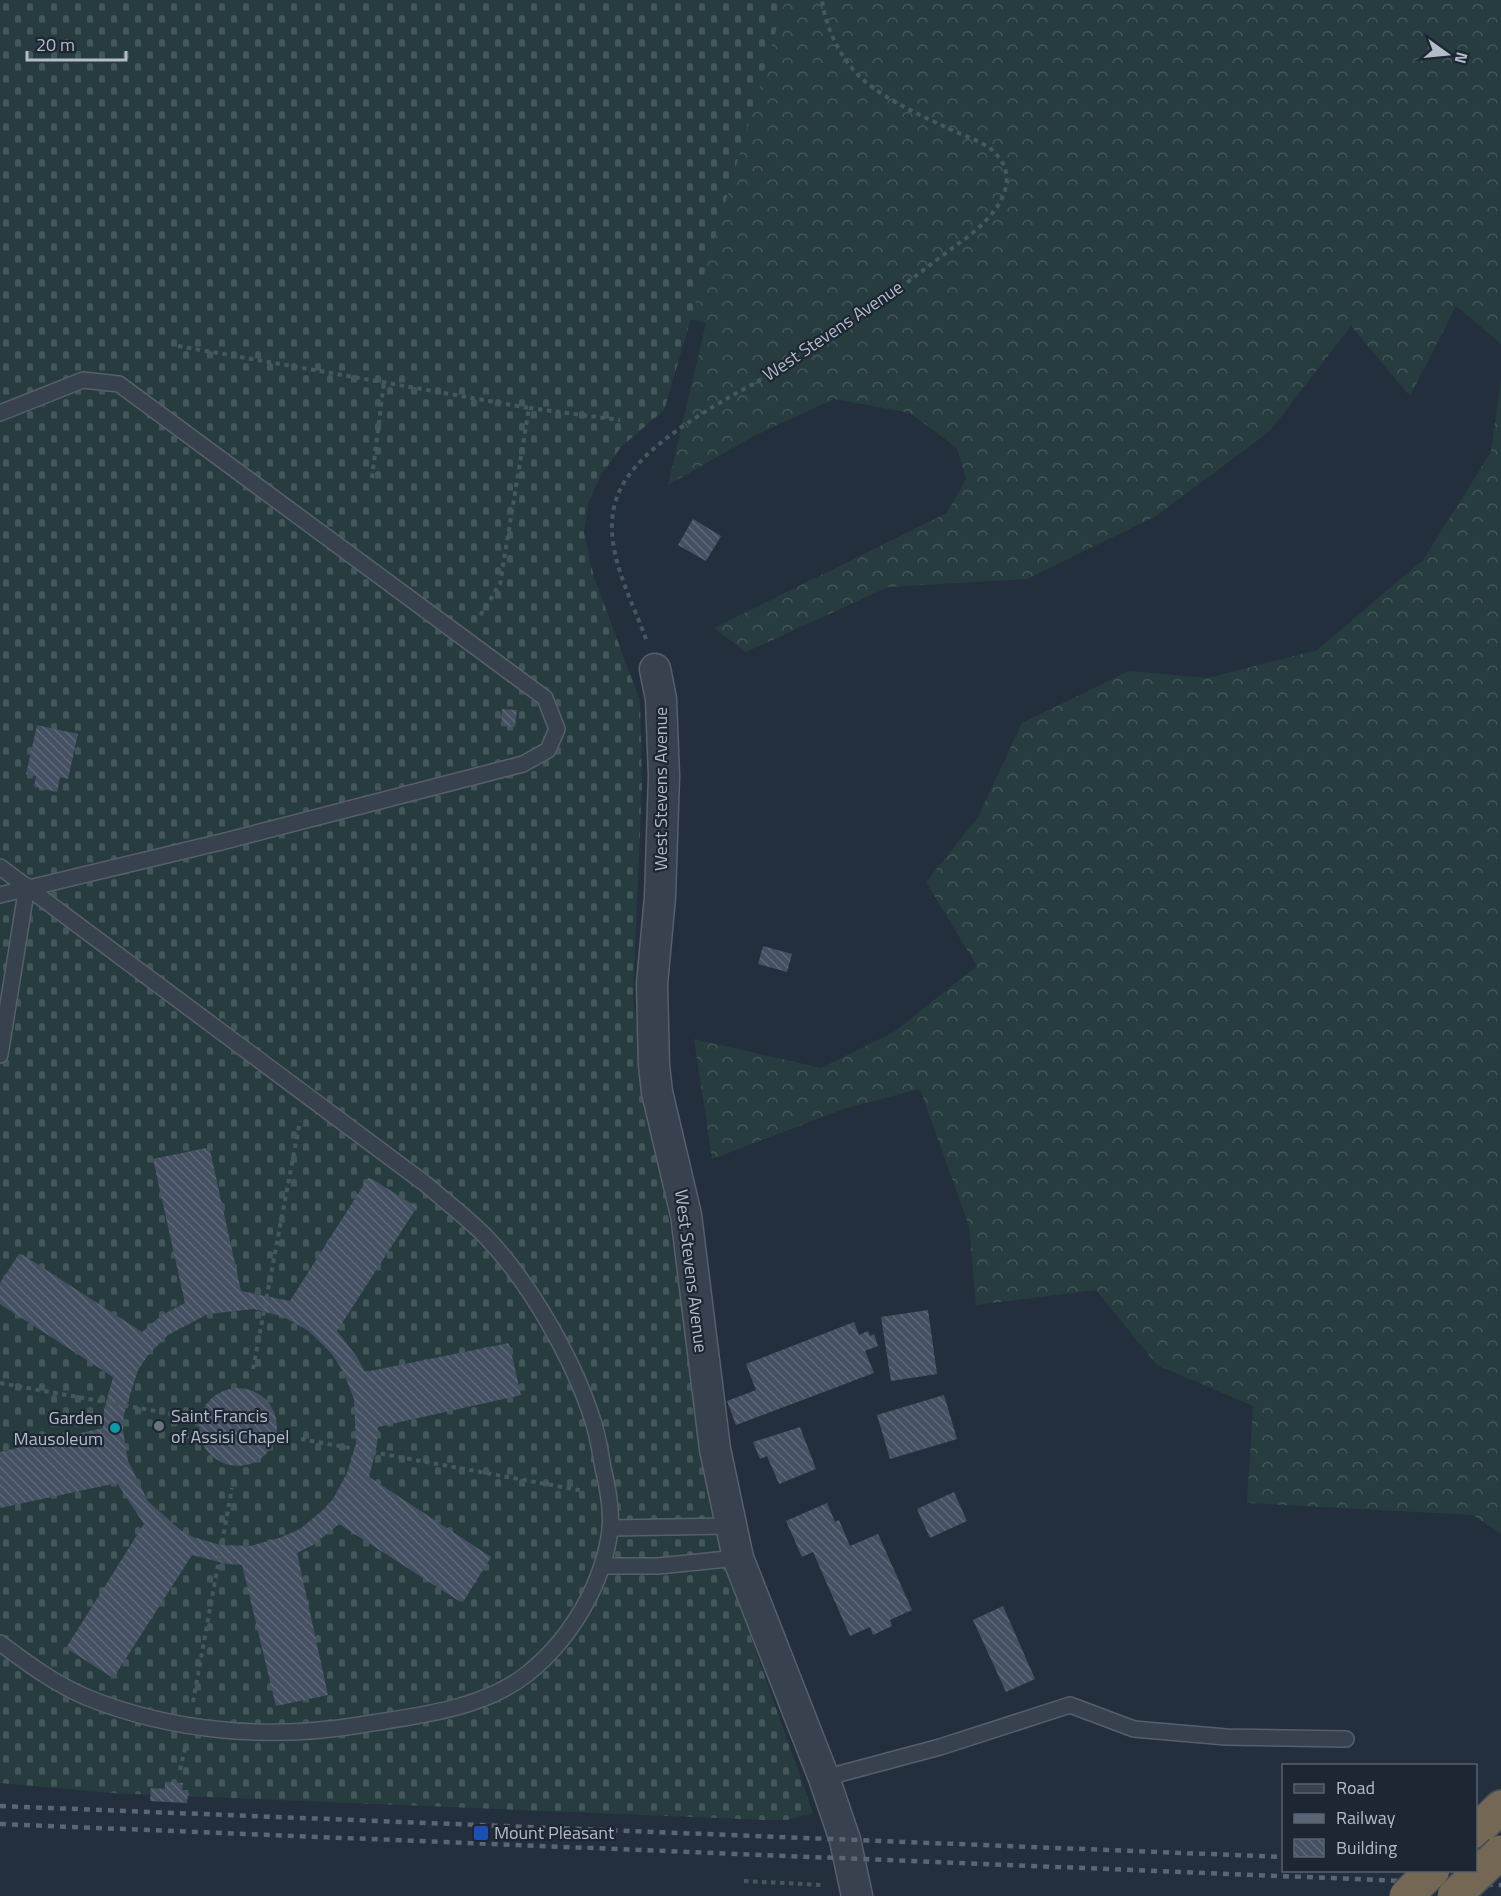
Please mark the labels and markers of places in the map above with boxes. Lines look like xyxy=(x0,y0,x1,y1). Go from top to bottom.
place label: Saint Francis of Assisi Chapel xyxy=(171,1402,289,1450)
place label: Garden Mausoleum xyxy=(14,1404,103,1452)
marker: Saint Francis of Assisi Chapel xyxy=(152,1419,166,1433)
marker: Garden Mausoleum xyxy=(108,1421,122,1435)
place label: Mount Pleasant xyxy=(494,1819,615,1846)
marker: Mount Pleasant xyxy=(472,1824,490,1842)

